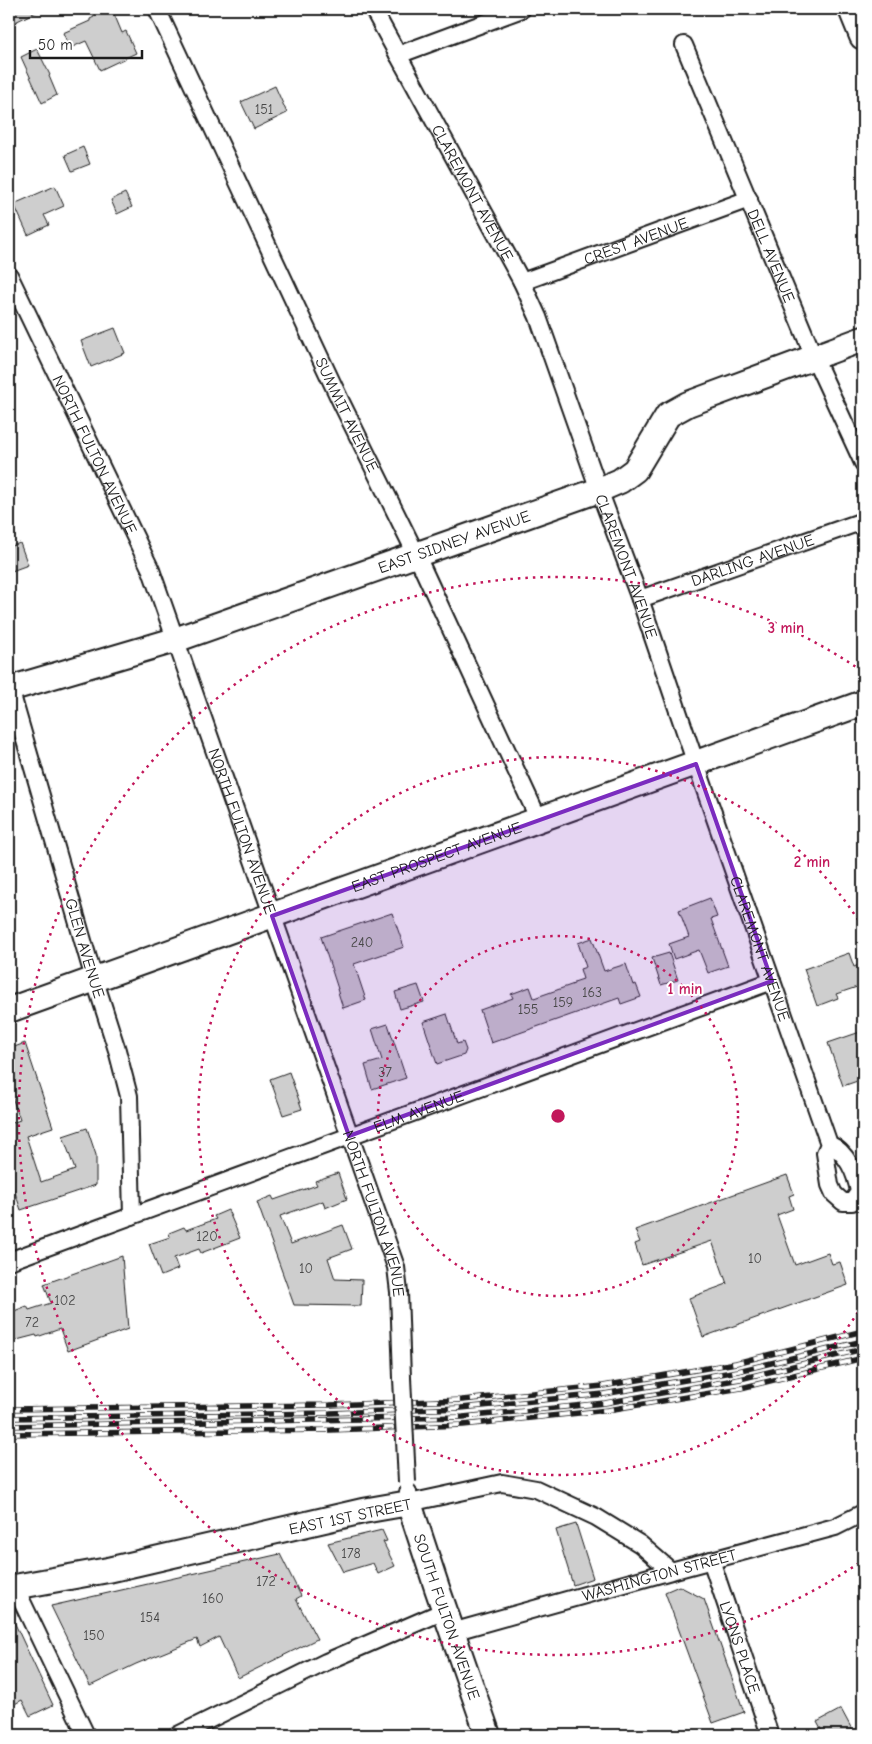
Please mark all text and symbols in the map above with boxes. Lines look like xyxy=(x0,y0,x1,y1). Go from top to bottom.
scale bar xyxy=(30,28,142,60)
text: 50 m xyxy=(38,36,73,54)
house number: 151 xyxy=(255,101,273,118)
street label: CLAREMONT AVENUE xyxy=(428,122,517,264)
street label: DELL AVENUE xyxy=(743,207,798,305)
street label: CREST AVENUE xyxy=(581,214,691,269)
street label: SUMMIT AVENUE xyxy=(311,355,382,475)
street label: NORTH FULTON AVENUE xyxy=(49,372,140,537)
street label: CLAREMONT AVENUE xyxy=(591,492,661,641)
street label: EAST SIDNEY AVENUE xyxy=(376,507,533,577)
street label: DARLING AVENUE xyxy=(689,531,817,590)
text: 3 min xyxy=(768,619,804,637)
street label: NORTH FULTON AVENUE xyxy=(204,746,279,917)
street label: EAST PROSPECT AVENUE xyxy=(349,818,524,896)
text: 2 min xyxy=(794,853,830,871)
street label: CLAREMONT AVENUE xyxy=(726,874,793,1024)
street label: GLEN AVENUE xyxy=(61,896,108,1001)
house number: 240 xyxy=(351,934,373,951)
text: 1 min xyxy=(668,980,702,998)
house number: 163 xyxy=(582,984,602,1001)
house number: 159 xyxy=(553,994,573,1011)
house number: 155 xyxy=(518,1001,538,1018)
house number: 37 xyxy=(378,1064,392,1081)
street label: ELM AVENUE xyxy=(371,1087,466,1136)
centre of rings xyxy=(549,1107,567,1125)
street label: NORTH FULTON AVENUE xyxy=(339,1128,408,1298)
house number: 120 xyxy=(196,1228,218,1245)
house number: 10 xyxy=(748,1250,762,1267)
house number: 10 xyxy=(299,1260,313,1277)
house number: 102 xyxy=(54,1292,76,1309)
house number: 72 xyxy=(25,1314,39,1331)
street label: EAST 1ST STREET xyxy=(287,1495,414,1539)
street label: SOUTH FULTON AVENUE xyxy=(410,1532,483,1703)
house number: 178 xyxy=(341,1545,361,1562)
street label: WASHINGTON STREET xyxy=(580,1546,739,1605)
house number: 172 xyxy=(256,1573,276,1590)
house number: 160 xyxy=(202,1590,224,1607)
street label: LYONS PLACE xyxy=(716,1599,763,1696)
house number: 154 xyxy=(140,1609,160,1626)
house number: 150 xyxy=(83,1627,105,1644)

